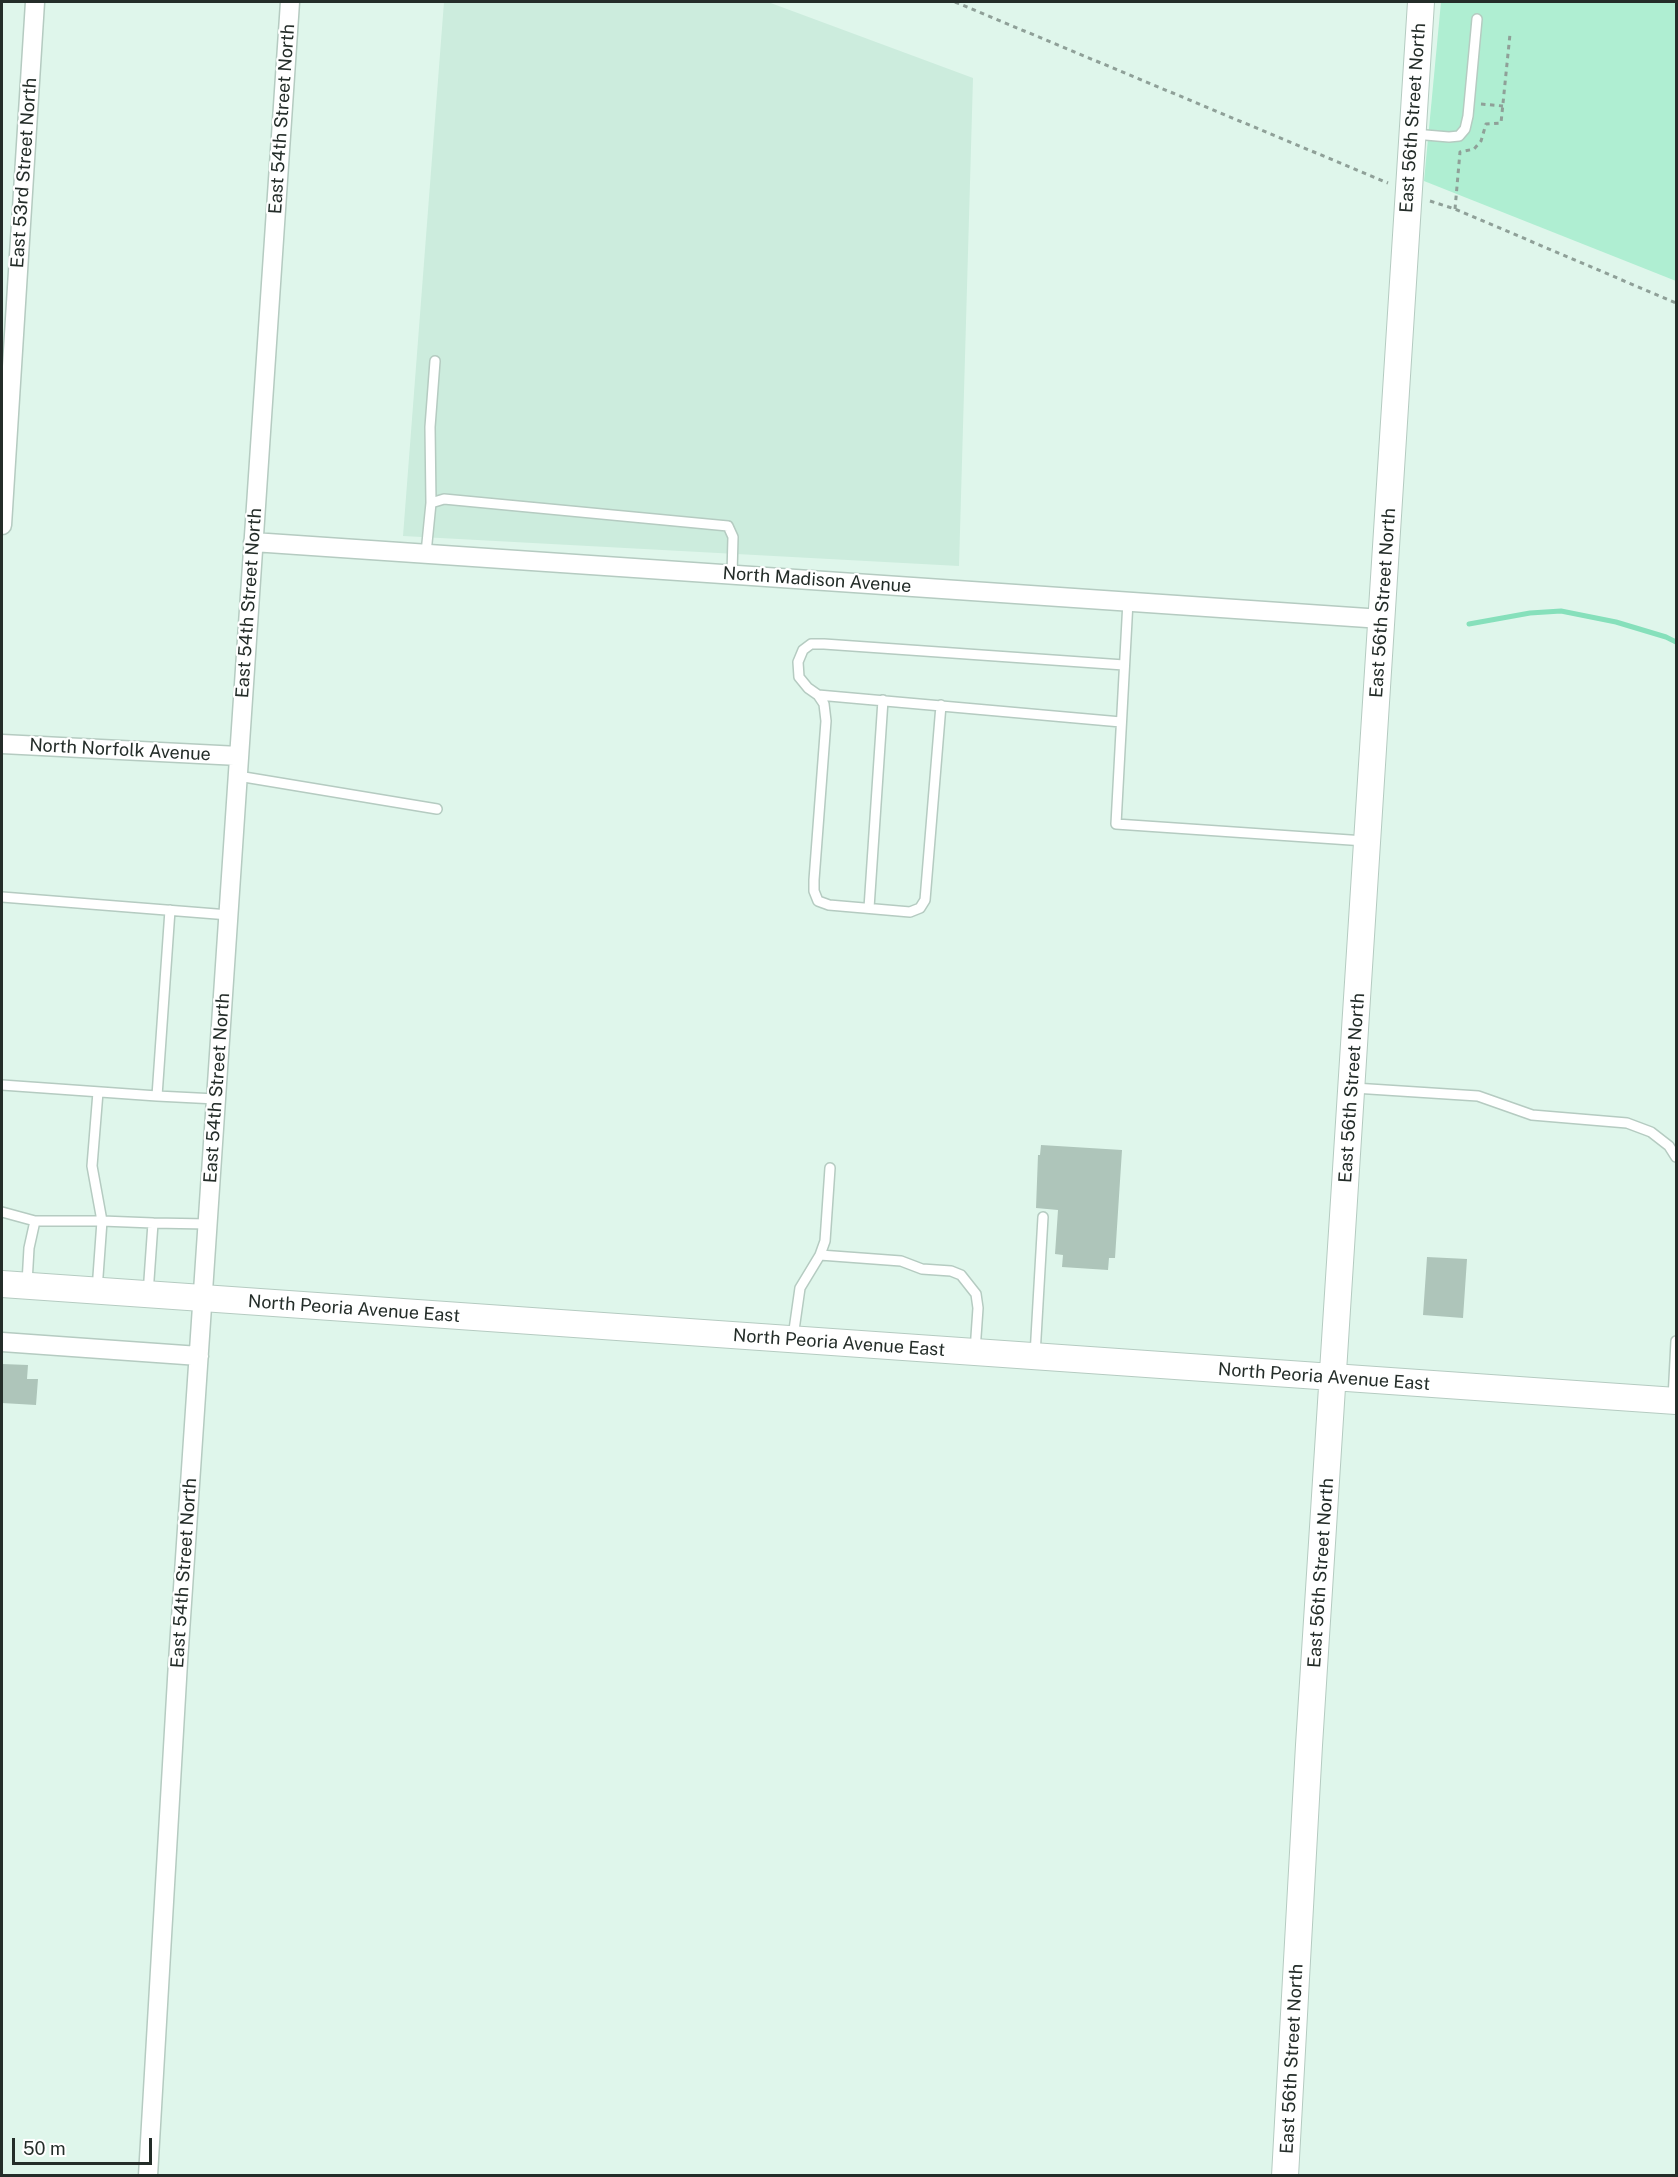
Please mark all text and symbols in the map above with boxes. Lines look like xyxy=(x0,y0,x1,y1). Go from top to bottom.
street label: East 56th Street North xyxy=(1396,22,1430,214)
street label: East 54th Street North xyxy=(265,23,299,215)
street label: East 53rd Street North xyxy=(7,77,41,269)
street label: East 54th Street North xyxy=(232,507,266,699)
street label: East 56th Street North xyxy=(1366,507,1400,699)
street label: North Madison Avenue xyxy=(722,563,912,597)
street label: North Norfolk Avenue xyxy=(29,734,211,766)
street label: East 54th Street North xyxy=(200,992,234,1184)
street label: East 56th Street North xyxy=(1335,992,1369,1184)
street label: North Peoria Avenue East xyxy=(247,1291,461,1327)
street label: North Peoria Avenue East xyxy=(732,1325,946,1361)
street label: North Peoria Avenue East xyxy=(1217,1359,1431,1395)
street label: East 54th Street North xyxy=(167,1477,201,1669)
street label: East 56th Street North xyxy=(1304,1477,1338,1669)
street label: East 56th Street North xyxy=(1276,1963,1308,2155)
scale bar xyxy=(15,2126,154,2164)
text: 50 m xyxy=(23,2138,66,2159)

